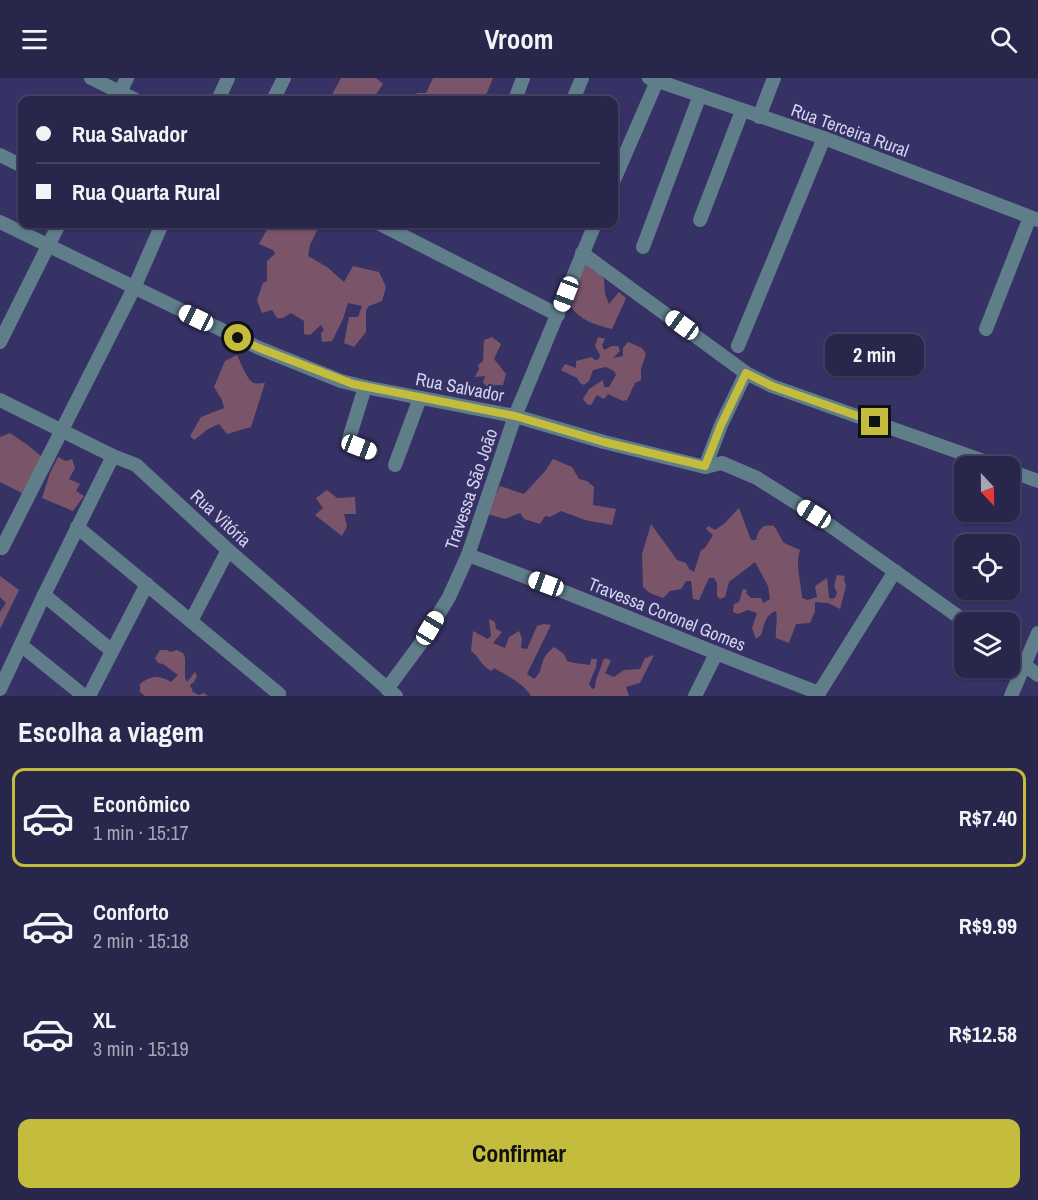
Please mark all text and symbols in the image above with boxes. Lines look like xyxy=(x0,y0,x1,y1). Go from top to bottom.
text: Vroom xyxy=(485,21,553,57)
icon: menu xyxy=(18,23,51,56)
icon: search xyxy=(987,23,1020,56)
street label: Rua Terceira Rural xyxy=(788,97,912,163)
text: Rua Salvador xyxy=(72,119,187,149)
text: Rua Quarta Rural xyxy=(72,177,220,207)
car xyxy=(551,274,581,314)
car xyxy=(176,302,216,334)
car xyxy=(662,307,702,343)
route start xyxy=(224,324,251,351)
callout: 2 min xyxy=(826,335,924,377)
text: 2 min xyxy=(853,341,896,368)
street label: Rua Salvador xyxy=(414,366,506,408)
route end xyxy=(861,408,888,435)
street label: Travessa São João xyxy=(439,425,503,553)
car xyxy=(339,432,379,462)
north arrow xyxy=(954,456,1020,522)
map controls xyxy=(954,456,1020,678)
street label: Rua Vitória xyxy=(185,483,257,553)
car xyxy=(794,497,834,531)
button: locate xyxy=(954,534,1020,600)
car xyxy=(526,569,566,599)
street label: Travessa Coronel Gomes xyxy=(585,571,749,657)
car xyxy=(413,608,447,648)
button: layers xyxy=(954,612,1020,678)
text: Escolha a viagem xyxy=(18,714,204,750)
text: Econômico xyxy=(93,789,190,819)
icon: car xyxy=(21,791,75,845)
text: R$7.40 xyxy=(959,803,1017,833)
text: 1 min · 15:17 xyxy=(93,819,189,846)
text: Conforto xyxy=(93,897,169,927)
icon: car xyxy=(21,899,75,953)
text: R$9.99 xyxy=(959,911,1017,941)
text: 2 min · 15:18 xyxy=(93,927,189,954)
text: XL xyxy=(93,1005,116,1035)
icon: car xyxy=(21,1007,75,1061)
text: R$12.58 xyxy=(949,1019,1017,1049)
text: 3 min · 15:19 xyxy=(93,1035,189,1062)
button: Confirmar xyxy=(18,1119,1020,1188)

